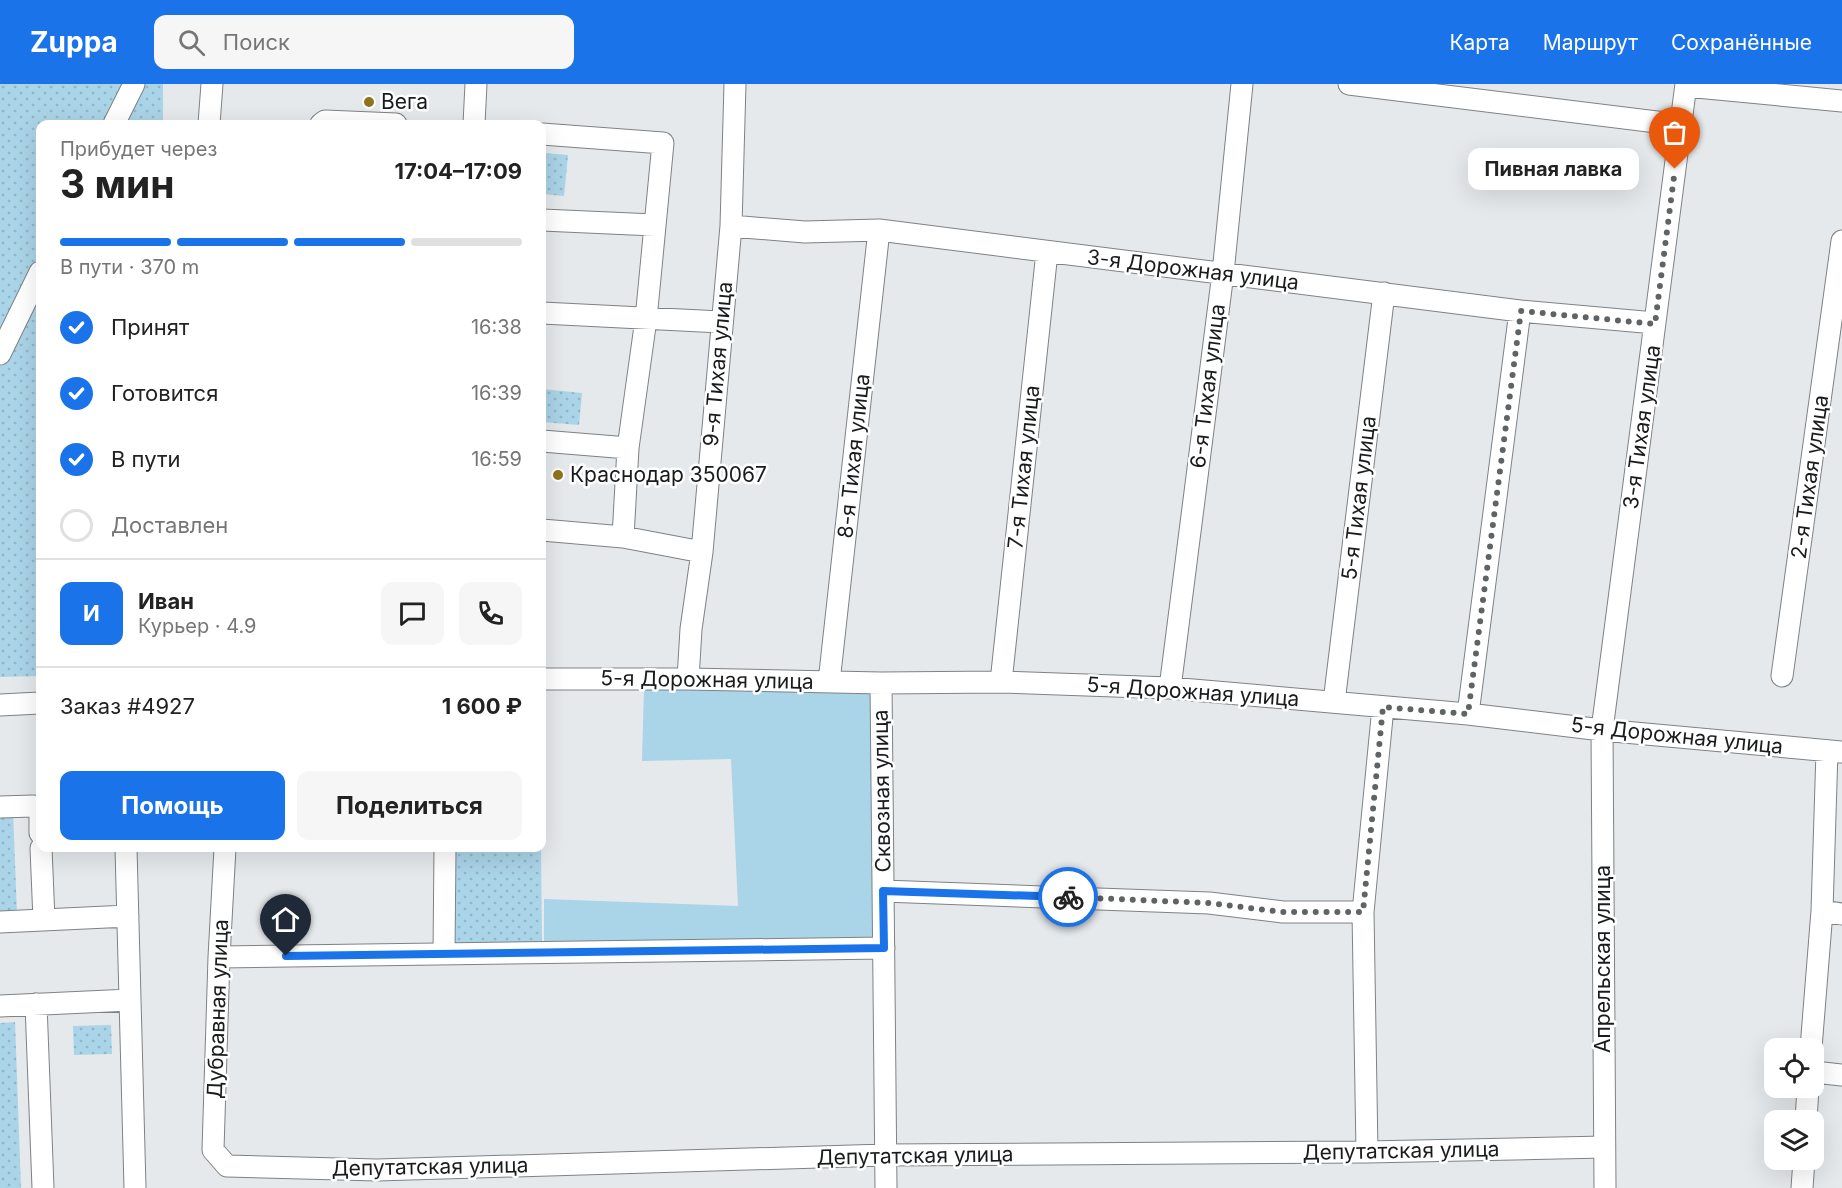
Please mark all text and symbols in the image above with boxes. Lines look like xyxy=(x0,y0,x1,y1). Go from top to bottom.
search box xyxy=(154,15,574,69)
text: Zuppa xyxy=(30,25,118,59)
icon: search xyxy=(175,26,208,59)
text: Поиск xyxy=(223,29,290,55)
text: Карта xyxy=(1449,30,1510,55)
text: Маршрут xyxy=(1543,30,1638,55)
text: Сохранённые xyxy=(1671,30,1812,55)
place label: Вега xyxy=(381,89,428,114)
marker: Вега xyxy=(362,95,376,109)
pin xyxy=(1649,107,1700,169)
icon: bag xyxy=(1658,116,1691,149)
text: Прибудет через xyxy=(60,137,217,161)
callout: Пивная лавка xyxy=(1468,148,1639,190)
text: Пивная лавка xyxy=(1485,157,1622,181)
text: 17:04–17:09 xyxy=(394,158,522,184)
text: 3 мин xyxy=(60,160,175,207)
street label: 3-я Дорожная улица xyxy=(1086,244,1300,295)
text: В пути · 370 m xyxy=(60,255,199,279)
street label: 9-я Тихая улица xyxy=(698,280,737,447)
street label: 6-я Тихая улица xyxy=(1185,302,1230,470)
icon: check xyxy=(60,311,93,344)
text: Принят xyxy=(111,314,189,340)
text: 16:38 xyxy=(471,315,522,339)
street label: 3-я Тихая улица xyxy=(1618,343,1665,511)
street label: 8-я Тихая улица xyxy=(832,372,875,540)
icon: check xyxy=(60,377,93,410)
text: Готовится xyxy=(111,380,218,406)
text: 16:39 xyxy=(471,381,522,405)
street label: 7-я Тихая улица xyxy=(1002,384,1045,550)
street label: 2-я Тихая улица xyxy=(1786,393,1833,561)
street label: 5-я Тихая улица xyxy=(1336,414,1381,581)
icon: check xyxy=(60,443,93,476)
text: В пути xyxy=(111,446,180,472)
text: 16:59 xyxy=(471,447,522,471)
place label: Краснодар 350067 xyxy=(570,462,767,487)
marker: Краснодар 350067 xyxy=(551,468,565,482)
text: Доставлен xyxy=(111,512,228,538)
button: chat xyxy=(381,582,444,645)
button: phone xyxy=(459,582,522,645)
text: Иван xyxy=(138,588,194,614)
text: И xyxy=(83,600,100,626)
text: Курьер · 4.9 xyxy=(138,614,257,638)
street label: 5-я Дорожная улица xyxy=(600,665,814,694)
street label: 5-я Дорожная улица xyxy=(1086,672,1300,711)
text: Заказ #4927 xyxy=(60,693,195,719)
text: 1 600 ₽ xyxy=(442,693,522,719)
street label: Сквозная улица xyxy=(868,709,895,873)
street label: 5-я Дорожная улица xyxy=(1570,712,1784,759)
button: Помощь xyxy=(60,771,285,840)
button: Поделиться xyxy=(297,771,522,840)
street label: Апрельская улица xyxy=(1590,865,1615,1053)
courier xyxy=(1038,867,1098,927)
icon: bike xyxy=(1052,881,1085,914)
pin xyxy=(260,894,311,956)
icon: home xyxy=(269,903,302,936)
street label: Дубравная улица xyxy=(202,919,233,1099)
map controls xyxy=(1764,1038,1824,1170)
button: locate xyxy=(1764,1038,1824,1098)
button: layers xyxy=(1764,1110,1824,1170)
street label: Депутатская улица xyxy=(1302,1136,1500,1165)
street label: Депутатская улица xyxy=(816,1141,1014,1170)
street label: Депутатская улица xyxy=(331,1152,529,1181)

